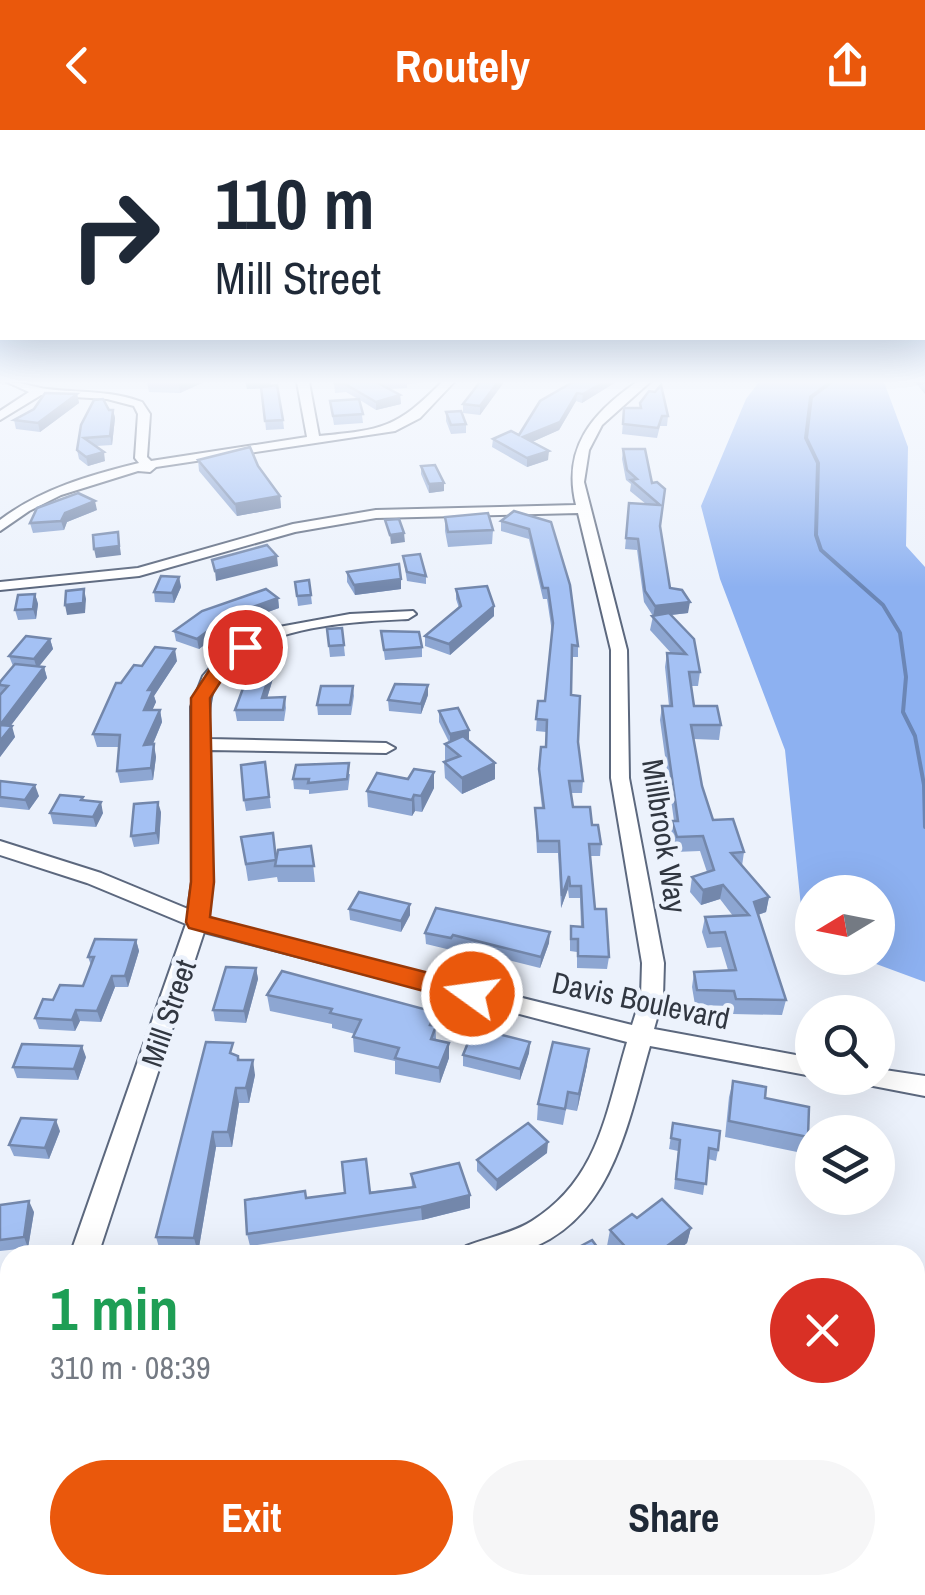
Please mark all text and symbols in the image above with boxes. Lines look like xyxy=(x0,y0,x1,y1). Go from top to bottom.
text: Routely xyxy=(395,35,530,96)
icon: back xyxy=(50,38,105,93)
icon: share xyxy=(820,38,875,93)
text: 110 m xyxy=(215,157,375,251)
icon: right xyxy=(50,170,180,300)
text: Mill Street xyxy=(215,247,381,308)
pin xyxy=(203,605,288,690)
icon: arrive xyxy=(218,620,273,675)
street label: Millbrook Way xyxy=(633,756,697,916)
north arrow xyxy=(795,875,895,975)
map controls xyxy=(795,875,895,1215)
position arrow xyxy=(420,942,524,1046)
street label: Mill Street xyxy=(131,954,205,1072)
street label: Davis Boulevard xyxy=(549,962,733,1038)
button: search xyxy=(795,995,895,1095)
button: layers xyxy=(795,1115,895,1215)
text: 1 min xyxy=(50,1268,179,1349)
button: close xyxy=(770,1278,875,1383)
text: 310 m · 08:39 xyxy=(50,1346,210,1389)
button: Exit xyxy=(50,1460,453,1575)
button: Share xyxy=(473,1460,875,1575)

